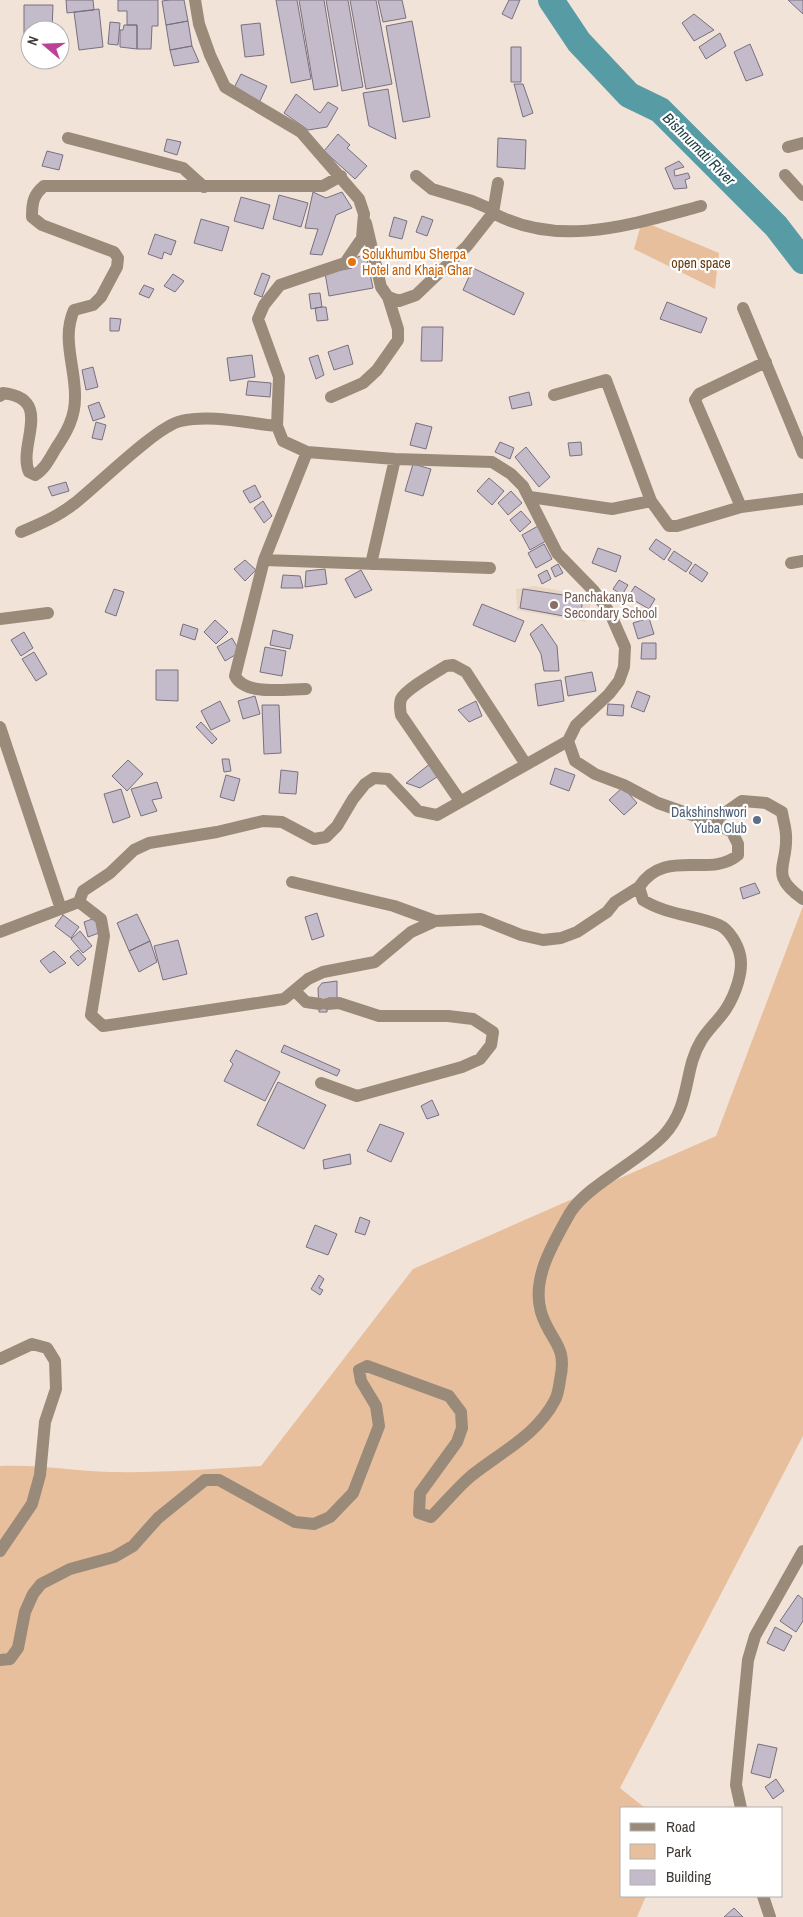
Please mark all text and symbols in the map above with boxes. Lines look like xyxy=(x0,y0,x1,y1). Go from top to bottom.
north arrow xyxy=(20,20,70,70)
text: N xyxy=(23,34,43,48)
water label: Bishnumati River xyxy=(658,108,741,190)
place label: Solukhumbu Sherpa Hotel and Khaja Ghar xyxy=(362,245,473,279)
park label: open space xyxy=(671,254,731,272)
marker: Solukhumbu Sherpa Hotel and Khaja Ghar xyxy=(346,256,358,268)
place label: Panchakanya Secondary School xyxy=(564,588,657,622)
marker: Panchakanya Secondary School xyxy=(548,599,560,611)
place label: Dakshinshwori Yuba Club xyxy=(671,803,747,837)
marker: Dakshinshwori Yuba Club xyxy=(751,814,763,826)
legend xyxy=(620,1807,783,1897)
text: Road xyxy=(666,1816,695,1837)
text: Park xyxy=(666,1841,692,1862)
text: Building xyxy=(666,1866,711,1887)

